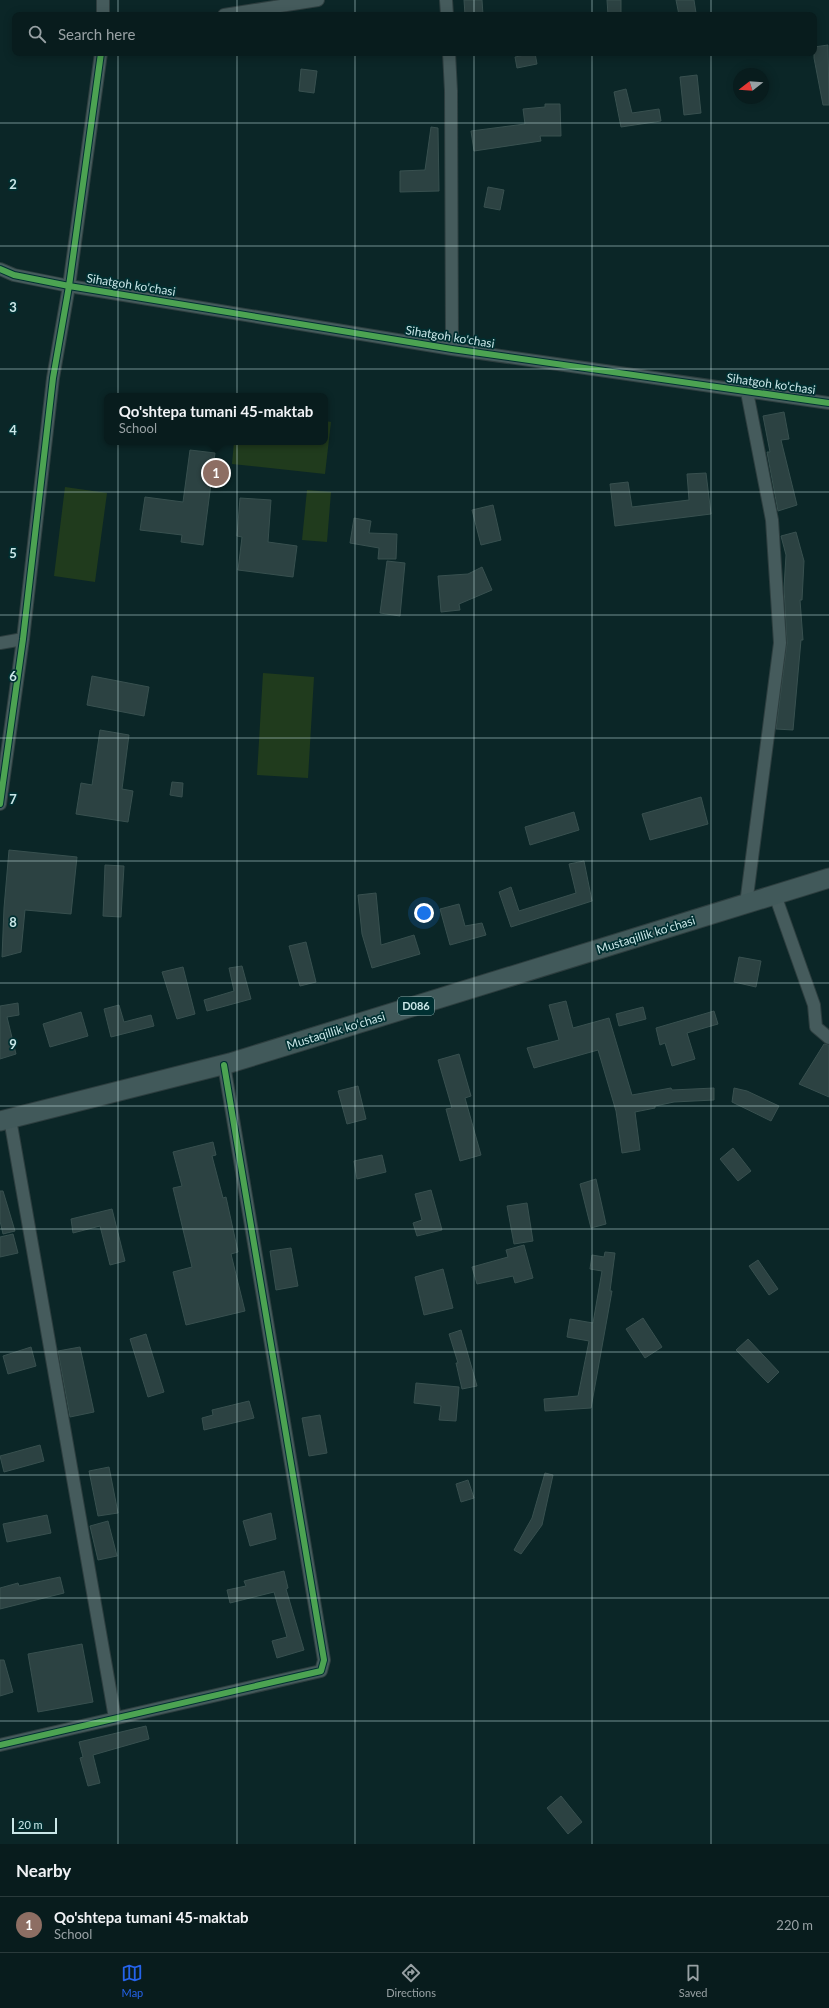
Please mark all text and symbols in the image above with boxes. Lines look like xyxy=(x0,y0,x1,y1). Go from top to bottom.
search box xyxy=(12,12,817,56)
icon: search xyxy=(26,23,48,45)
text: Search here xyxy=(58,25,135,43)
north arrow xyxy=(733,68,769,104)
text: 2 xyxy=(9,176,17,192)
street label: Sihatgoh ko'chasi xyxy=(85,270,177,299)
text: 3 xyxy=(9,299,17,315)
street label: Sihatgoh ko'chasi xyxy=(404,322,496,351)
street label: Sihatgoh ko'chasi xyxy=(726,370,817,397)
popup xyxy=(104,393,328,445)
text: Qo'shtepa tumani 45-maktab xyxy=(119,402,313,420)
text: School xyxy=(119,420,157,436)
text: 4 xyxy=(9,422,17,438)
pin: 1 xyxy=(203,458,229,488)
text: 5 xyxy=(9,545,17,561)
text: 6 xyxy=(9,668,17,684)
text: 7 xyxy=(9,791,17,807)
your location xyxy=(414,903,434,923)
street label: Mustaqillik koʻchasi xyxy=(595,912,697,957)
text: 8 xyxy=(9,914,17,930)
road number: D086 xyxy=(398,997,434,1015)
street label: Mustaqillik koʻchasi xyxy=(285,1008,387,1053)
text: 9 xyxy=(9,1036,17,1052)
scale bar xyxy=(12,1816,57,1835)
text: 20 m xyxy=(18,1818,43,1831)
text: Nearby xyxy=(16,1860,71,1881)
text: Qo'shtepa tumani 45-maktab xyxy=(54,1908,249,1926)
text: 1 xyxy=(25,1917,33,1933)
text: 220 m xyxy=(776,1917,813,1933)
text: School xyxy=(54,1926,92,1942)
tab: Map xyxy=(121,1962,143,1999)
tab: Directions xyxy=(386,1962,436,1999)
tab: Saved xyxy=(679,1962,708,1999)

